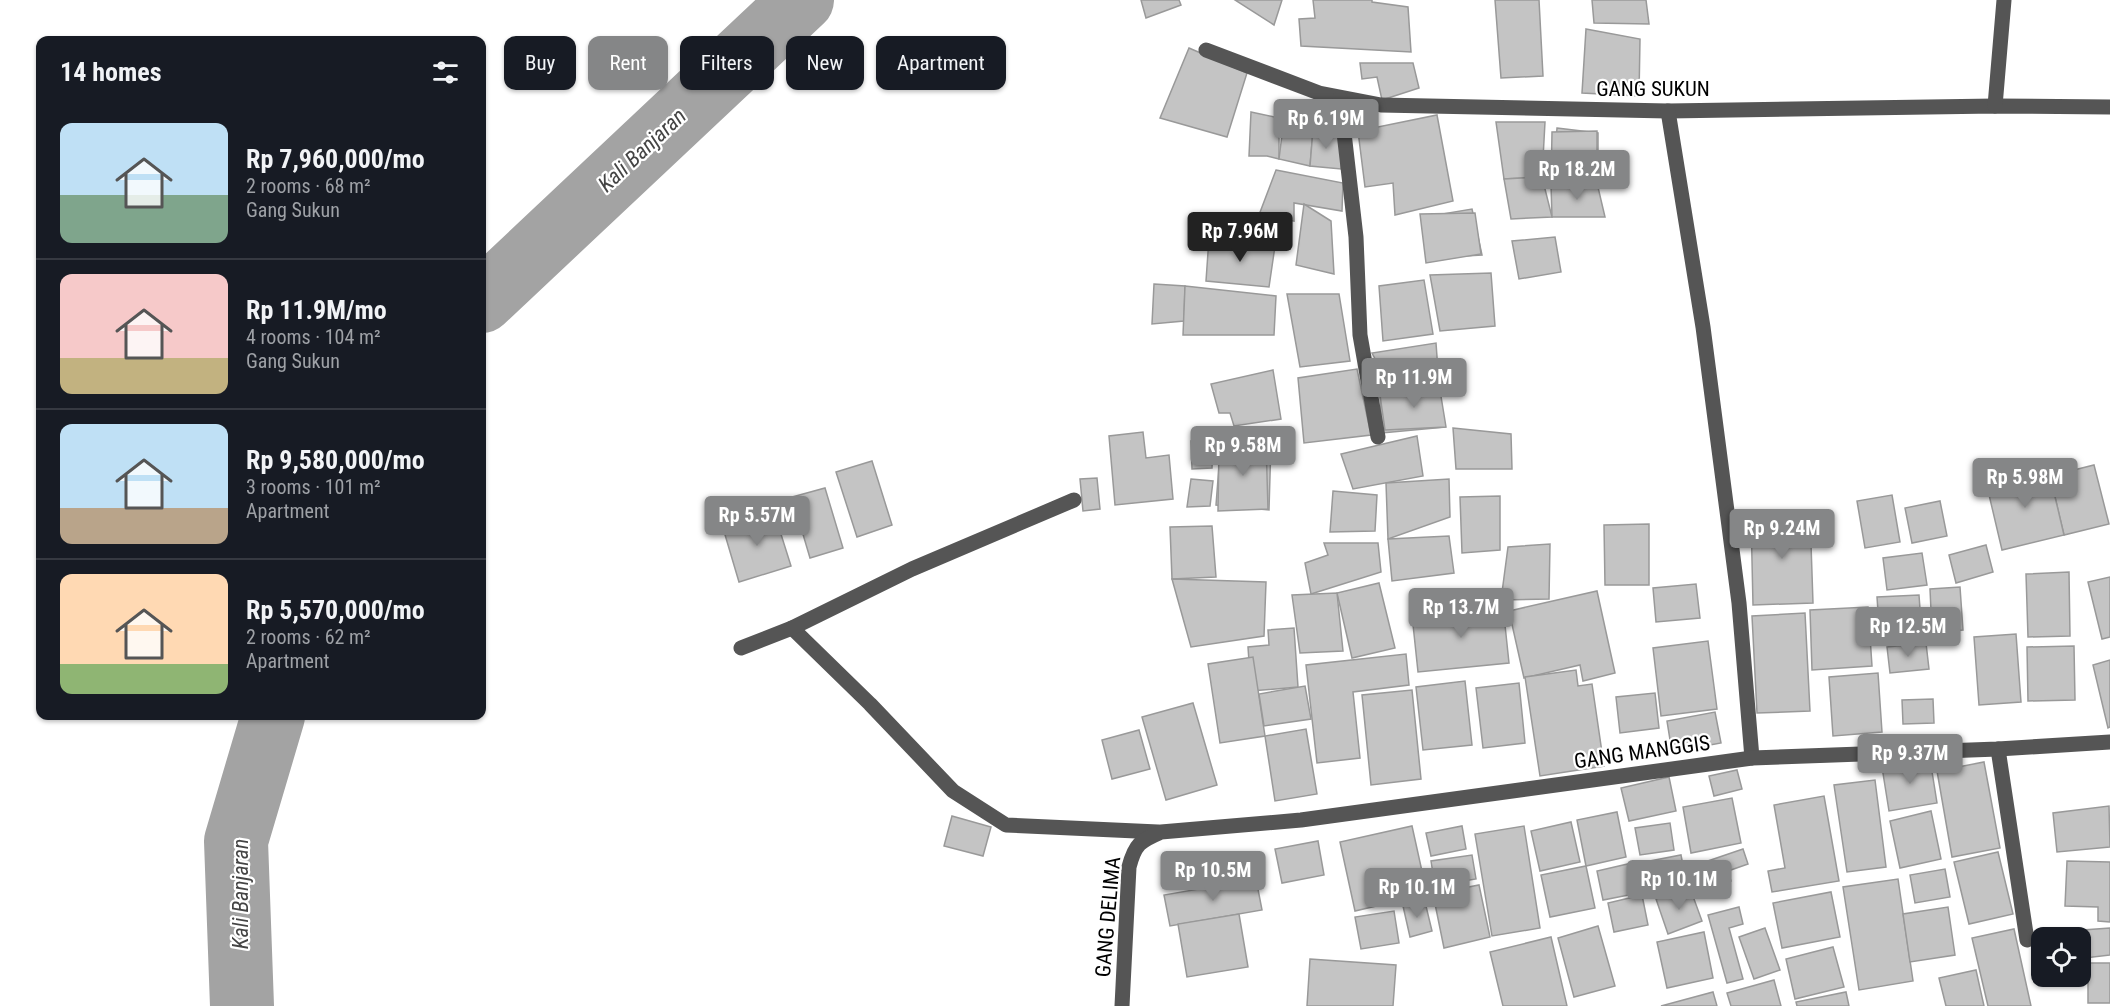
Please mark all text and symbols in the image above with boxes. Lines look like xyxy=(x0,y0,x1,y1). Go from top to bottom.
chip: Buy xyxy=(504,36,576,90)
chip: Rent xyxy=(588,36,668,90)
chip: Filters xyxy=(680,36,774,90)
chip: New xyxy=(786,36,864,90)
chip: Apartment xyxy=(876,36,1006,90)
icon: filters xyxy=(429,56,462,89)
text: 14 homes xyxy=(60,57,162,87)
street label: GANG SUKUN xyxy=(1596,77,1710,101)
pin: Rp 6.19M xyxy=(1264,99,1388,150)
water label: Kali Banjaran xyxy=(593,103,691,197)
text: Rp 6.19M xyxy=(1288,106,1364,130)
text: Rp 7,960,000/mo xyxy=(246,144,425,174)
icon: home xyxy=(108,147,180,219)
pin: Rp 18.2M xyxy=(1515,150,1639,201)
text: Rp 18.2M xyxy=(1539,157,1615,181)
text: 2 rooms · 68 m² xyxy=(246,174,371,198)
text: Gang Sukun xyxy=(246,198,340,222)
pin: Rp 7.96M xyxy=(1178,212,1302,263)
text: Rp 7.96M xyxy=(1202,219,1278,243)
text: Rp 11.9M/mo xyxy=(246,295,387,325)
icon: home xyxy=(108,298,180,370)
text: 4 rooms · 104 m² xyxy=(246,325,381,349)
text: Gang Sukun xyxy=(246,349,340,373)
pin: Rp 11.9M xyxy=(1352,358,1476,409)
text: Rp 11.9M xyxy=(1376,365,1452,389)
pin: Rp 9.58M xyxy=(1181,426,1305,477)
text: Rp 9.58M xyxy=(1205,433,1281,457)
text: Rp 9,580,000/mo xyxy=(246,445,425,475)
icon: home xyxy=(108,448,180,520)
pin: Rp 5.98M xyxy=(1963,458,2087,509)
text: Rp 5.98M xyxy=(1987,465,2063,489)
text: 3 rooms · 101 m² xyxy=(246,475,381,499)
pin: Rp 5.57M xyxy=(695,496,819,547)
text: Apartment xyxy=(246,499,330,523)
text: Rp 5.57M xyxy=(719,503,795,527)
pin: Rp 9.24M xyxy=(1720,509,1844,560)
text: Rp 9.24M xyxy=(1744,516,1820,540)
pin: Rp 13.7M xyxy=(1399,588,1523,639)
text: Rp 5,570,000/mo xyxy=(246,595,425,625)
text: Rp 13.7M xyxy=(1423,595,1499,619)
icon: home xyxy=(108,598,180,670)
pin: Rp 12.5M xyxy=(1846,607,1970,658)
text: Rp 12.5M xyxy=(1870,614,1946,638)
text: 2 rooms · 62 m² xyxy=(246,625,371,649)
text: Apartment xyxy=(246,649,330,673)
street label: GANG MANGGIS xyxy=(1573,731,1712,773)
pin: Rp 9.37M xyxy=(1848,734,1972,785)
text: Rp 9.37M xyxy=(1872,741,1948,765)
water label: Kali Banjaran xyxy=(228,839,253,949)
pin: Rp 10.5M xyxy=(1151,851,1275,902)
street label: GANG DELIMA xyxy=(1091,856,1125,978)
text: Rp 10.5M xyxy=(1175,858,1251,882)
pin: Rp 10.1M xyxy=(1617,860,1741,911)
text: Rp 10.1M xyxy=(1641,867,1717,891)
pin: Rp 10.1M xyxy=(1355,868,1479,919)
text: Rp 10.1M xyxy=(1379,875,1455,899)
map controls xyxy=(2031,927,2091,987)
button: locate xyxy=(2031,927,2091,987)

